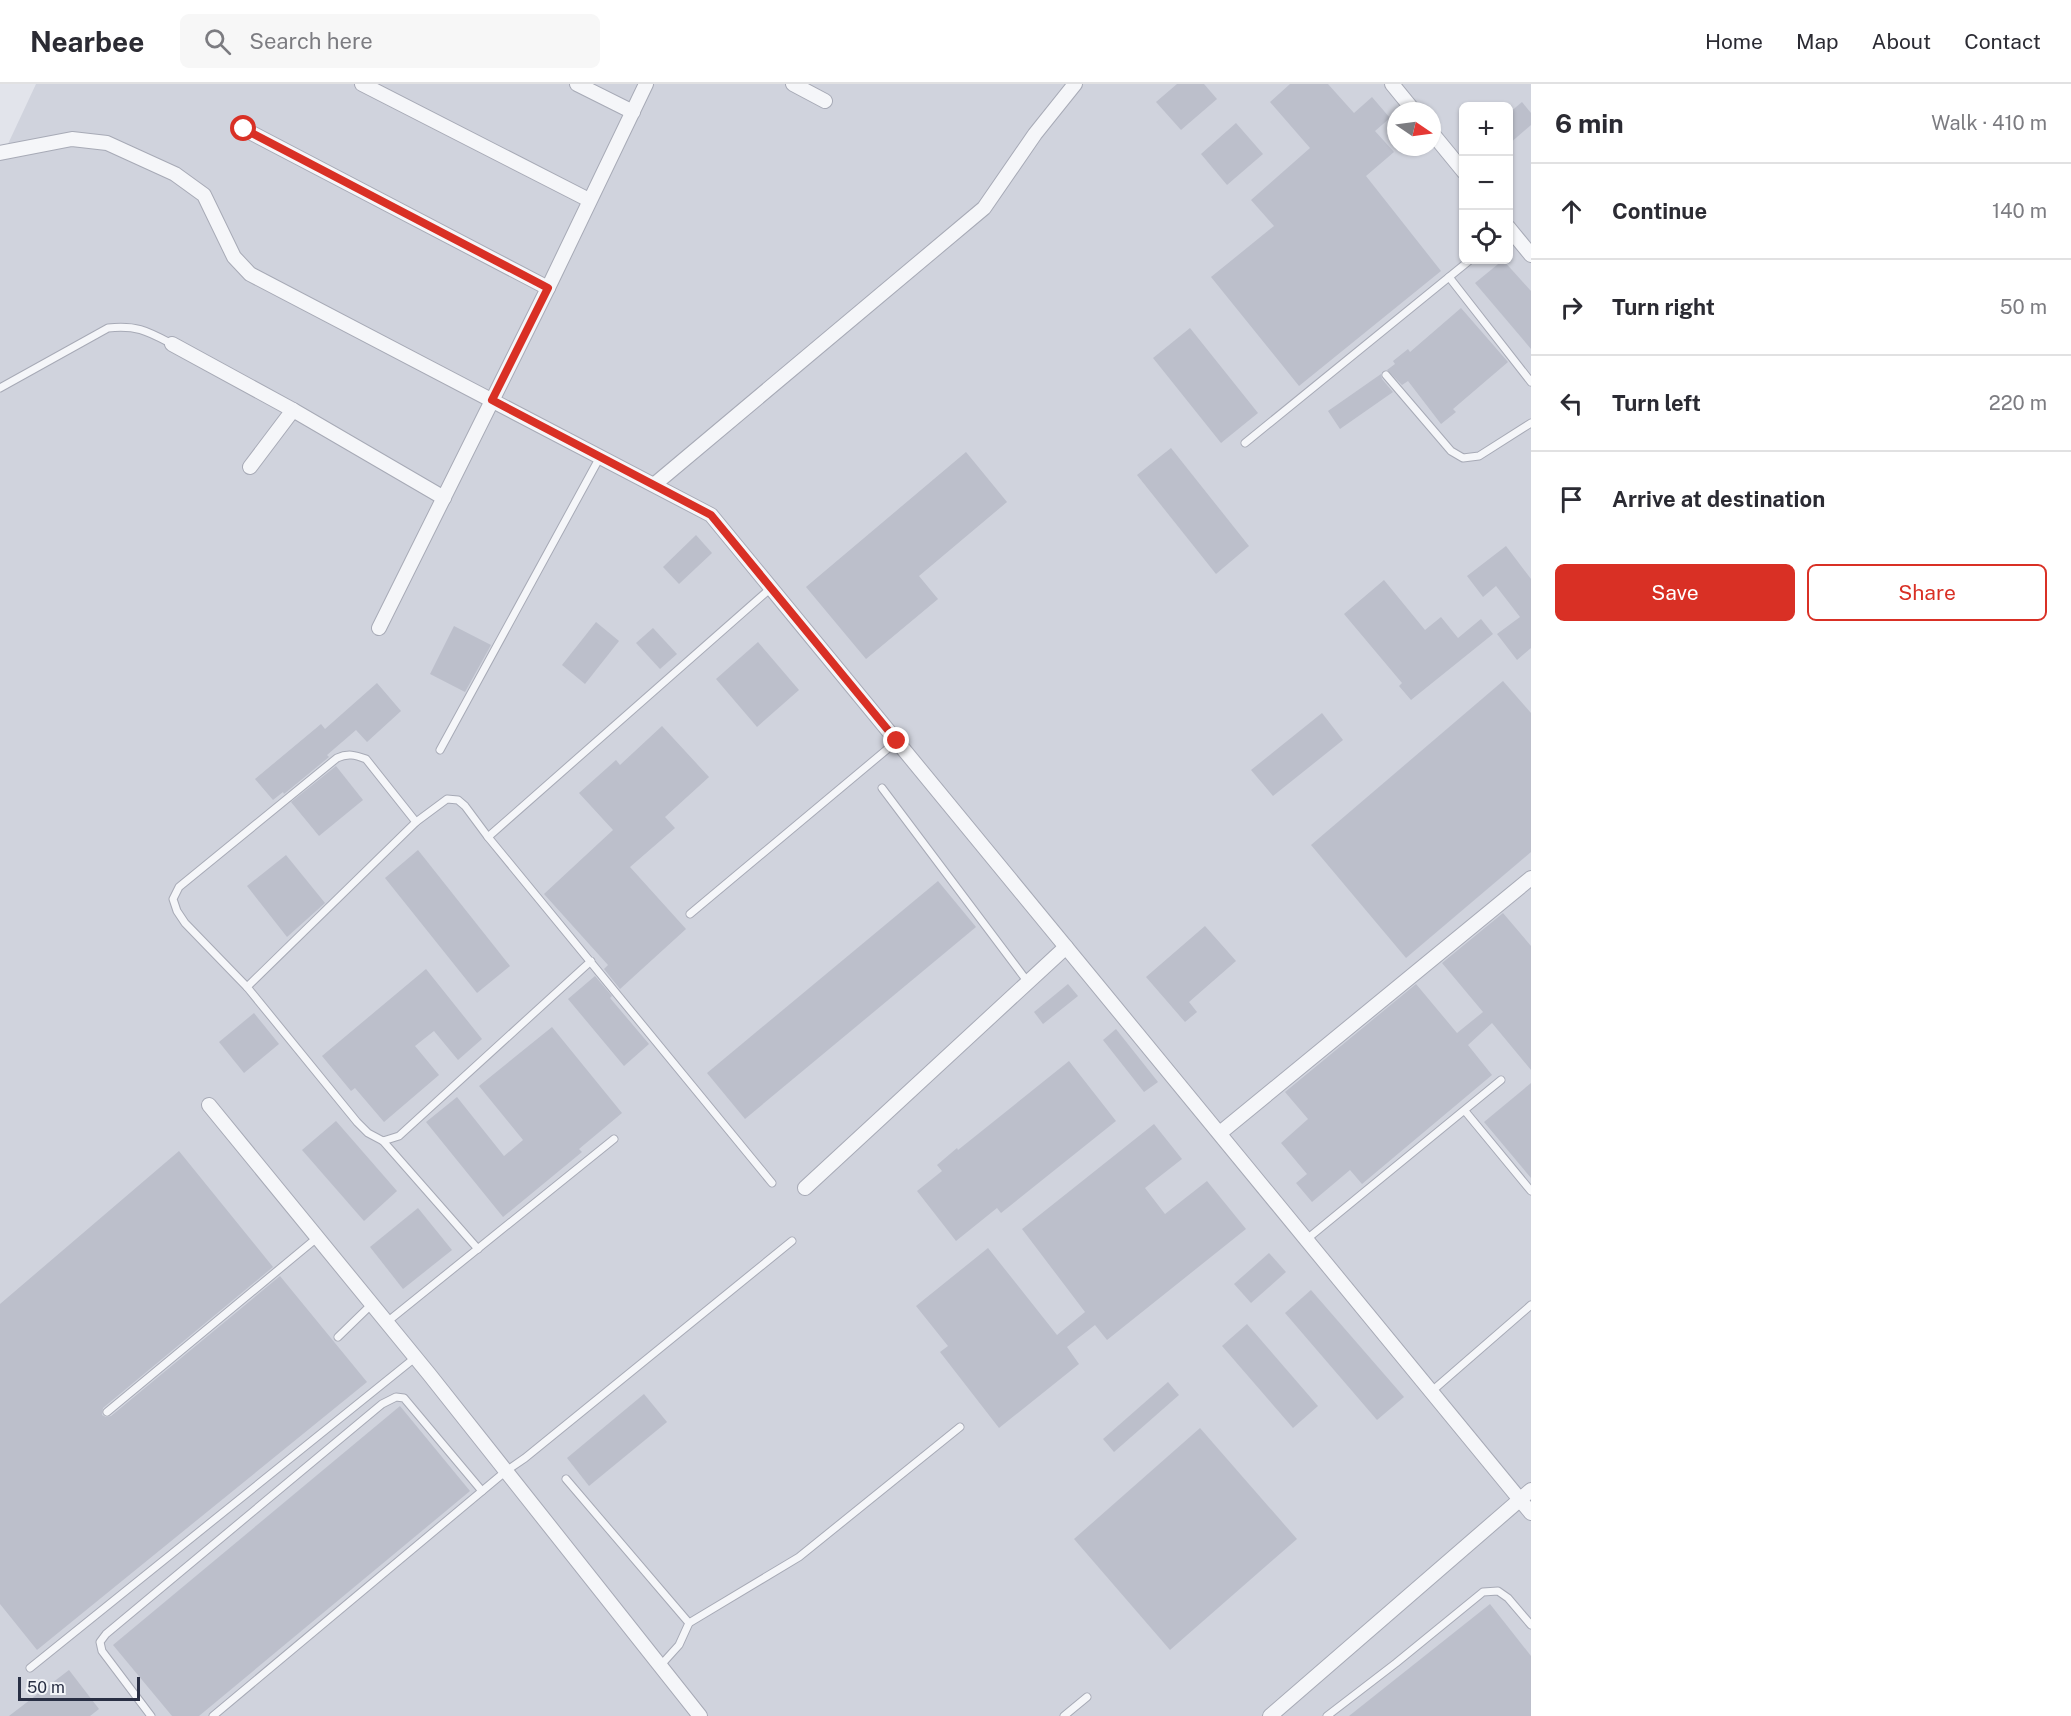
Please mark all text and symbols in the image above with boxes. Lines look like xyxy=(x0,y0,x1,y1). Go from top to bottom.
search box xyxy=(180,14,600,68)
text: Nearbee xyxy=(30,25,144,58)
icon: search xyxy=(201,25,234,58)
text: Search here xyxy=(249,28,373,54)
text: Home xyxy=(1705,29,1763,54)
text: Map xyxy=(1796,29,1839,54)
text: About xyxy=(1872,29,1931,54)
text: Contact xyxy=(1964,29,2041,54)
north arrow xyxy=(1387,102,1441,156)
map controls xyxy=(1459,102,1513,264)
button: + xyxy=(1459,102,1513,156)
text: 6 min xyxy=(1555,108,1624,139)
text: Walk · 410 m xyxy=(1931,111,2047,135)
route start xyxy=(230,115,256,141)
button: − xyxy=(1459,156,1513,210)
icon: ahead xyxy=(1555,195,1588,228)
text: Continue xyxy=(1612,198,1707,224)
text: 140 m xyxy=(1992,199,2047,223)
button: locate xyxy=(1459,210,1513,264)
icon: right xyxy=(1555,291,1588,324)
text: Turn right xyxy=(1612,294,1715,320)
text: 50 m xyxy=(2000,295,2047,319)
icon: left xyxy=(1555,387,1588,420)
text: Turn left xyxy=(1612,390,1701,416)
text: 220 m xyxy=(1989,391,2047,415)
icon: arrive xyxy=(1555,483,1588,516)
text: Arrive at destination xyxy=(1612,486,1825,512)
button: Save xyxy=(1555,564,1795,621)
button: Share xyxy=(1807,564,2047,621)
route end xyxy=(883,727,909,753)
scale bar xyxy=(18,1674,140,1702)
text: 50 m xyxy=(27,1678,65,1697)

